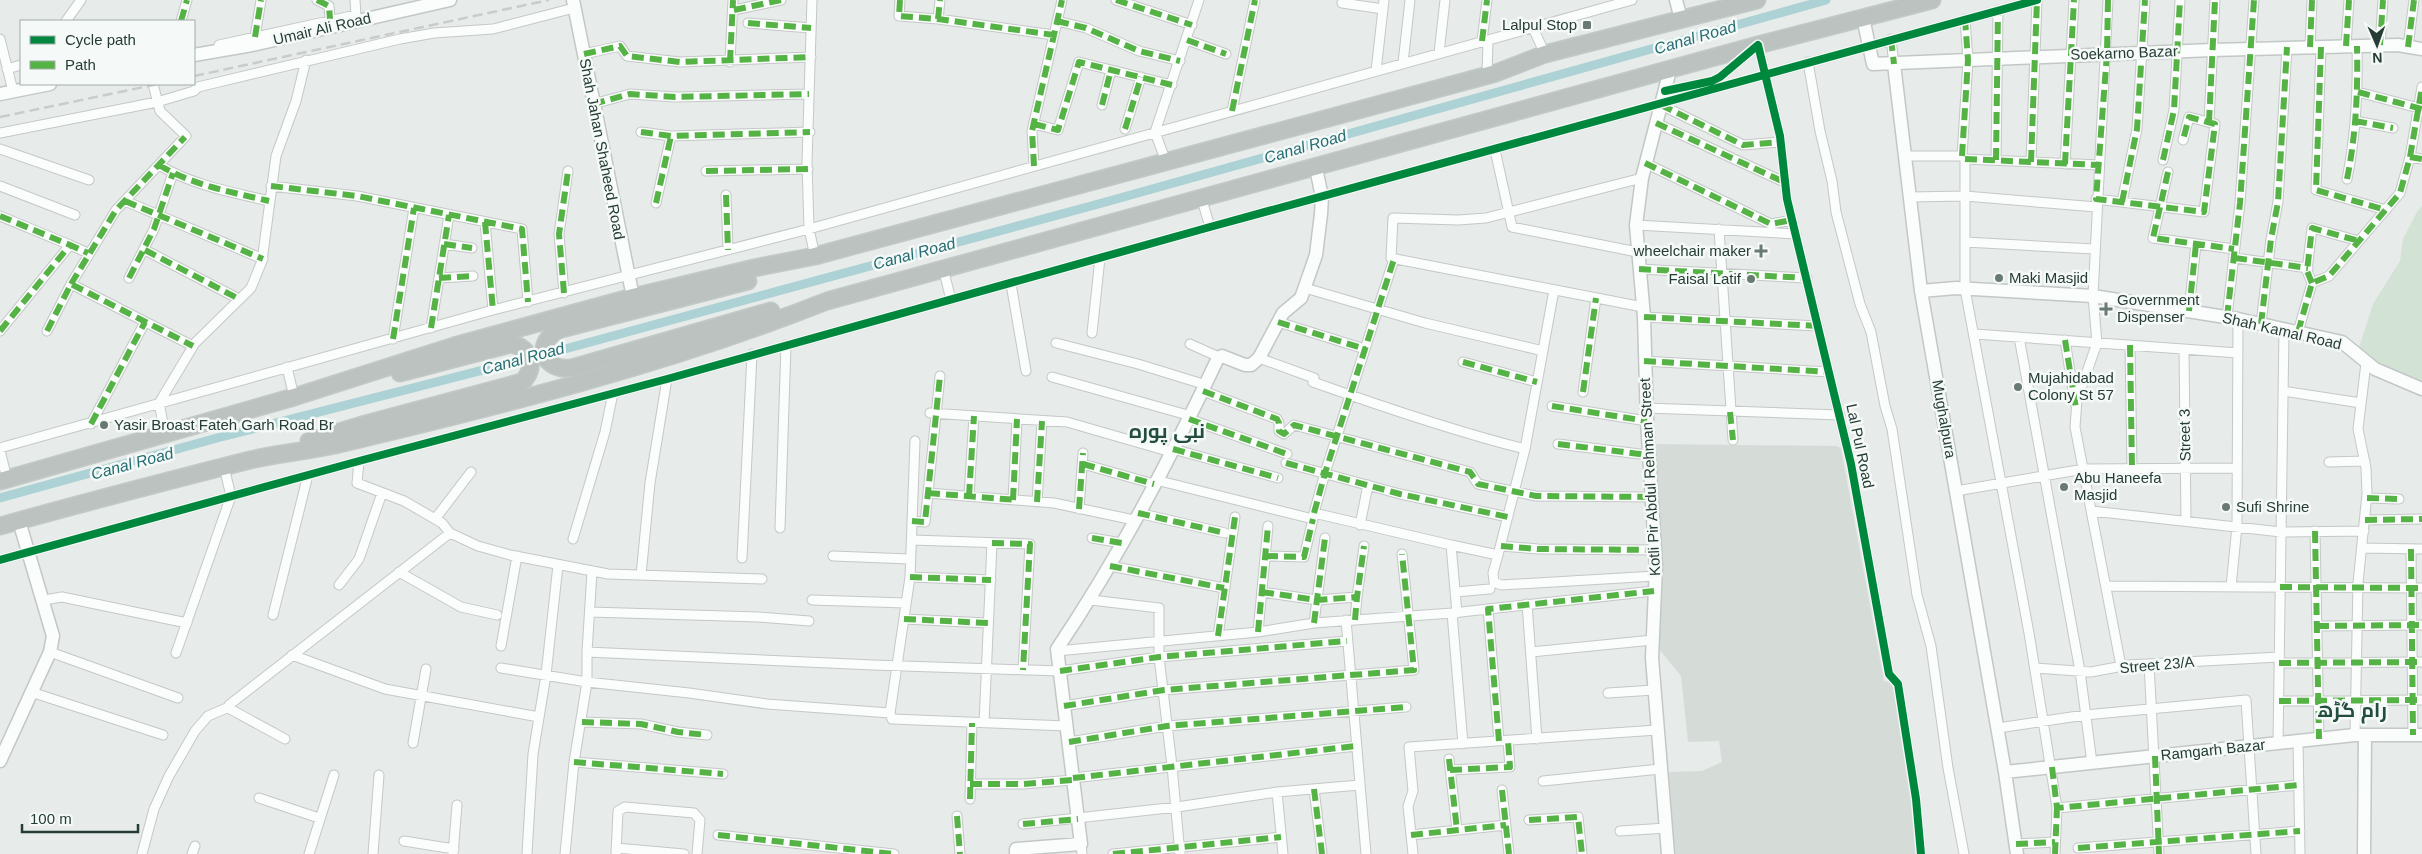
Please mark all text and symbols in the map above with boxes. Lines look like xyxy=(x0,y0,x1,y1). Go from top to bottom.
street label: Umair Ali Road xyxy=(271,9,373,48)
place label: Lalpul Stop xyxy=(1502,16,1577,33)
water label: Canal Road xyxy=(1652,17,1739,57)
marker: Lalpul Stop xyxy=(1581,19,1593,31)
legend xyxy=(20,20,195,85)
north arrow xyxy=(2352,20,2402,70)
text: Cycle path xyxy=(65,31,136,48)
street label: Soekarno Bazar xyxy=(2070,42,2178,63)
text: N xyxy=(2372,50,2383,66)
text: Path xyxy=(65,56,96,73)
street label: Shah Jahan Shaheed Road xyxy=(577,57,628,241)
water label: Canal Road xyxy=(1262,126,1349,166)
water label: Canal Road xyxy=(871,234,958,273)
place label: wheelchair maker xyxy=(1632,242,1751,259)
marker: wheelchair maker xyxy=(1755,245,1767,257)
place label: Maki Masjid xyxy=(2009,269,2088,286)
place label: Faisal Latif xyxy=(1668,270,1742,287)
marker: Maki Masjid xyxy=(1993,272,2005,284)
marker: Faisal Latif xyxy=(1745,273,1757,285)
place label: Government Dispenser xyxy=(2117,291,2200,325)
marker: Government Dispenser xyxy=(2099,302,2113,316)
street label: Shah Kamal Road xyxy=(2221,309,2343,352)
water label: Canal Road xyxy=(480,339,567,378)
place label: Mujahidabad Colony St 57 xyxy=(2028,369,2114,403)
street label: Kotli Pir Abdul Rehman Street xyxy=(1636,377,1663,577)
street label: Mughalpura xyxy=(1929,378,1960,460)
marker: Mujahidabad Colony St 57 xyxy=(2012,381,2024,393)
street label: Lal Pul Road xyxy=(1843,402,1878,490)
street label: Street 3 xyxy=(2176,409,2193,461)
place label: Yasir Broast Fateh Garh Road Br xyxy=(114,416,334,433)
marker: Yasir Broast Fateh Garh Road Br xyxy=(98,419,110,431)
district label: نبی پورہ xyxy=(1129,420,1205,445)
water label: Canal Road xyxy=(89,444,176,483)
place label: Abu Haneefa Masjid xyxy=(2074,469,2162,503)
marker: Abu Haneefa Masjid xyxy=(2058,481,2070,493)
place label: Sufi Shrine xyxy=(2236,498,2309,515)
marker: Sufi Shrine xyxy=(2220,501,2232,513)
street label: Street 23/A xyxy=(2119,653,2195,676)
district label: رام گڑھ xyxy=(2317,699,2387,724)
street label: Ramgarh Bazar xyxy=(2160,736,2266,763)
scale bar xyxy=(22,802,139,834)
text: 100 m xyxy=(30,810,72,827)

